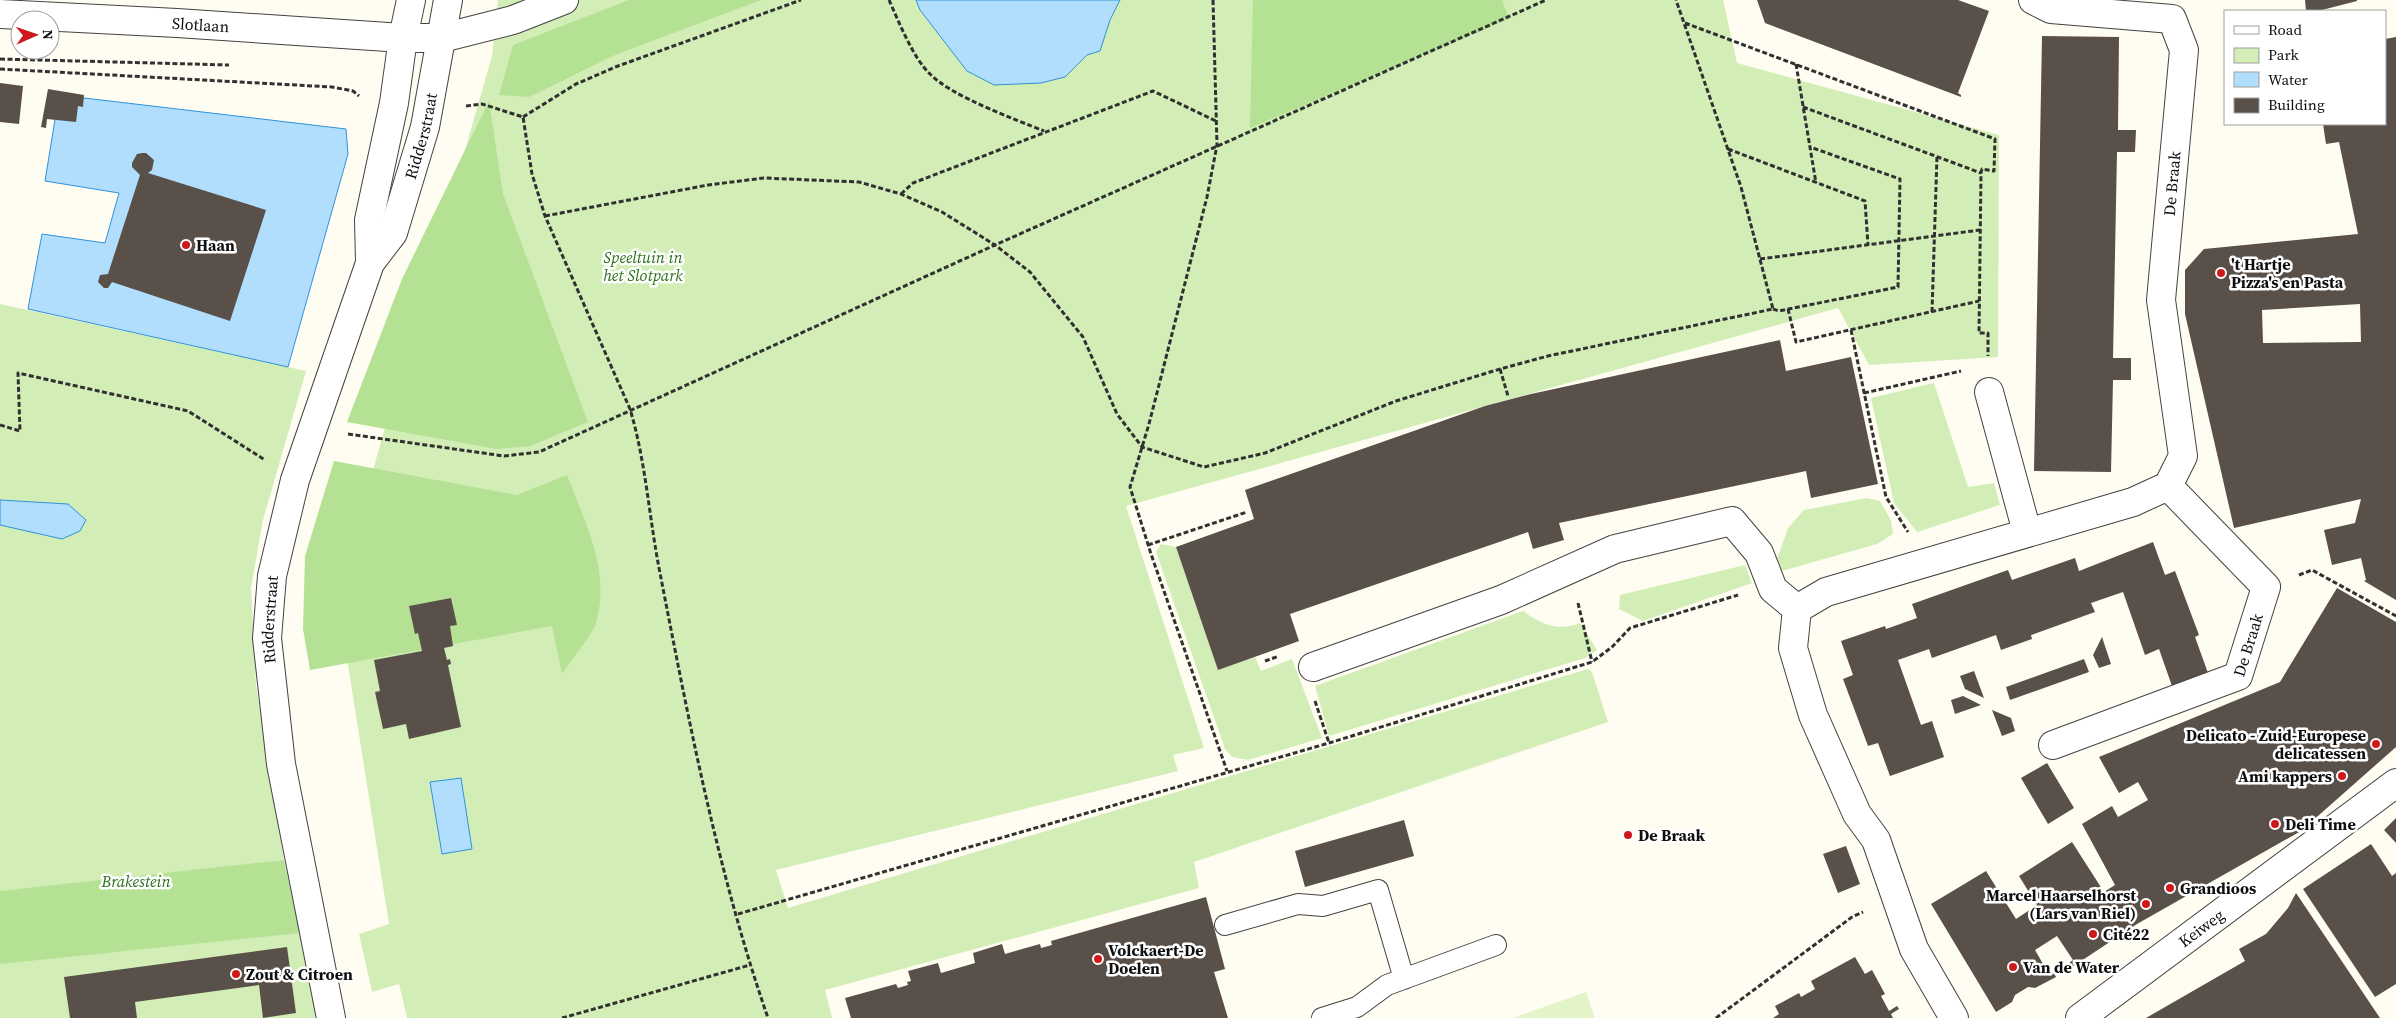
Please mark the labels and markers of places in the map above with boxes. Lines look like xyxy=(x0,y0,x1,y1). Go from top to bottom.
place label: Haan xyxy=(196,234,235,256)
marker: Haan xyxy=(180,239,192,251)
place label: 't Hartje Pizza's en Pasta xyxy=(2231,253,2344,293)
marker: 't Hartje Pizza's en Pasta xyxy=(2215,267,2227,279)
place label: Delicato - Zuid-Europese delicatessen xyxy=(2186,724,2366,764)
marker: Delicato - Zuid-Europese delicatessen xyxy=(2370,738,2382,750)
place label: Ami kappers xyxy=(2238,765,2332,787)
marker: Ami kappers xyxy=(2336,770,2348,782)
place label: Deli Time xyxy=(2285,813,2356,835)
marker: Deli Time xyxy=(2269,818,2281,830)
place label: De Braak xyxy=(1638,824,1705,846)
marker: De Braak xyxy=(1622,829,1634,841)
place label: Grandioos xyxy=(2180,877,2256,899)
marker: Grandioos xyxy=(2164,882,2176,894)
place label: Marcel Haarselhorst (Lars van Riel) xyxy=(1986,884,2136,924)
marker: Marcel Haarselhorst (Lars van Riel) xyxy=(2140,898,2152,910)
place label: Cité22 xyxy=(2103,923,2150,945)
marker: Cité22 xyxy=(2087,928,2099,940)
place label: Volckaert-De Doelen xyxy=(1108,939,1204,979)
marker: Volckaert-De Doelen xyxy=(1092,953,1104,965)
place label: Van de Water xyxy=(2023,956,2120,978)
marker: Van de Water xyxy=(2007,961,2019,973)
place label: Zout & Citroen xyxy=(246,963,353,985)
marker: Zout & Citroen xyxy=(230,968,242,980)

